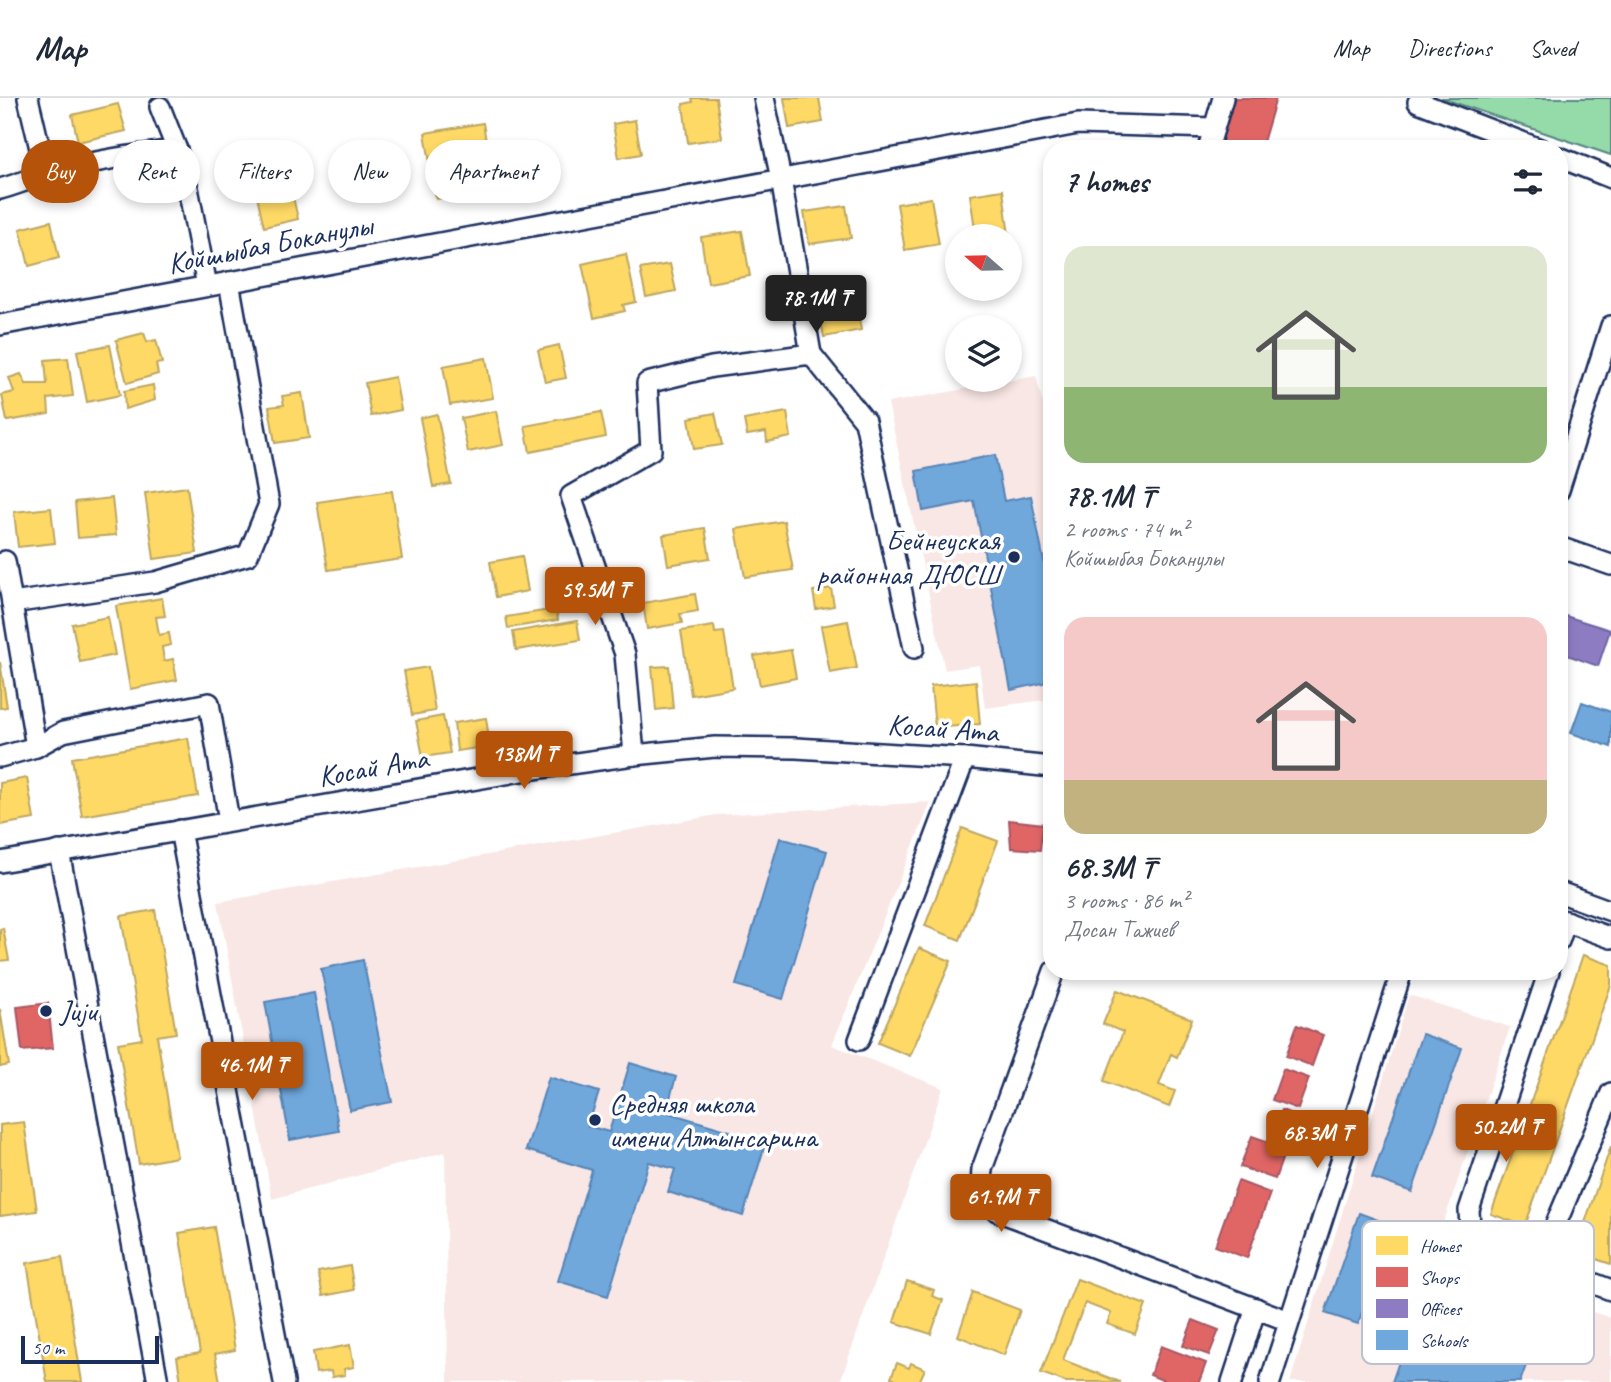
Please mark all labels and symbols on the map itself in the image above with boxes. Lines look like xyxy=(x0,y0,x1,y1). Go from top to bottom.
street label: Койшыбая Боканулы xyxy=(164,205,378,282)
north arrow xyxy=(945,224,1022,301)
pin: 78.1M ₸ xyxy=(751,275,881,335)
place label: Бейнеуская районная ДЮСШ xyxy=(817,521,1004,593)
marker: Бейнеуская районная ДЮСШ xyxy=(1006,549,1022,565)
pin: 59.5M ₸ xyxy=(530,568,660,627)
street label: Косай Ата xyxy=(886,705,1001,751)
pin: 138M ₸ xyxy=(467,732,581,791)
street label: Косай Ата xyxy=(315,738,433,795)
place label: Juju xyxy=(58,992,99,1030)
marker: Juju xyxy=(38,1003,54,1019)
pin: 46.1M ₸ xyxy=(187,1042,317,1102)
place label: Средняя школа имени Алтынсарина xyxy=(609,1084,819,1156)
pin: 50.2M ₸ xyxy=(1441,1104,1571,1164)
pin: 68.3M ₸ xyxy=(1252,1110,1382,1170)
marker: Средняя школа имени Алтынсарина xyxy=(587,1112,603,1128)
pin: 61.9M ₸ xyxy=(936,1174,1066,1234)
legend xyxy=(1362,1221,1594,1364)
text: Homes xyxy=(1420,1234,1462,1258)
text: Shops xyxy=(1420,1266,1460,1290)
text: Offices xyxy=(1420,1297,1463,1321)
text: Schools xyxy=(1420,1329,1470,1353)
scale bar xyxy=(21,1333,159,1365)

